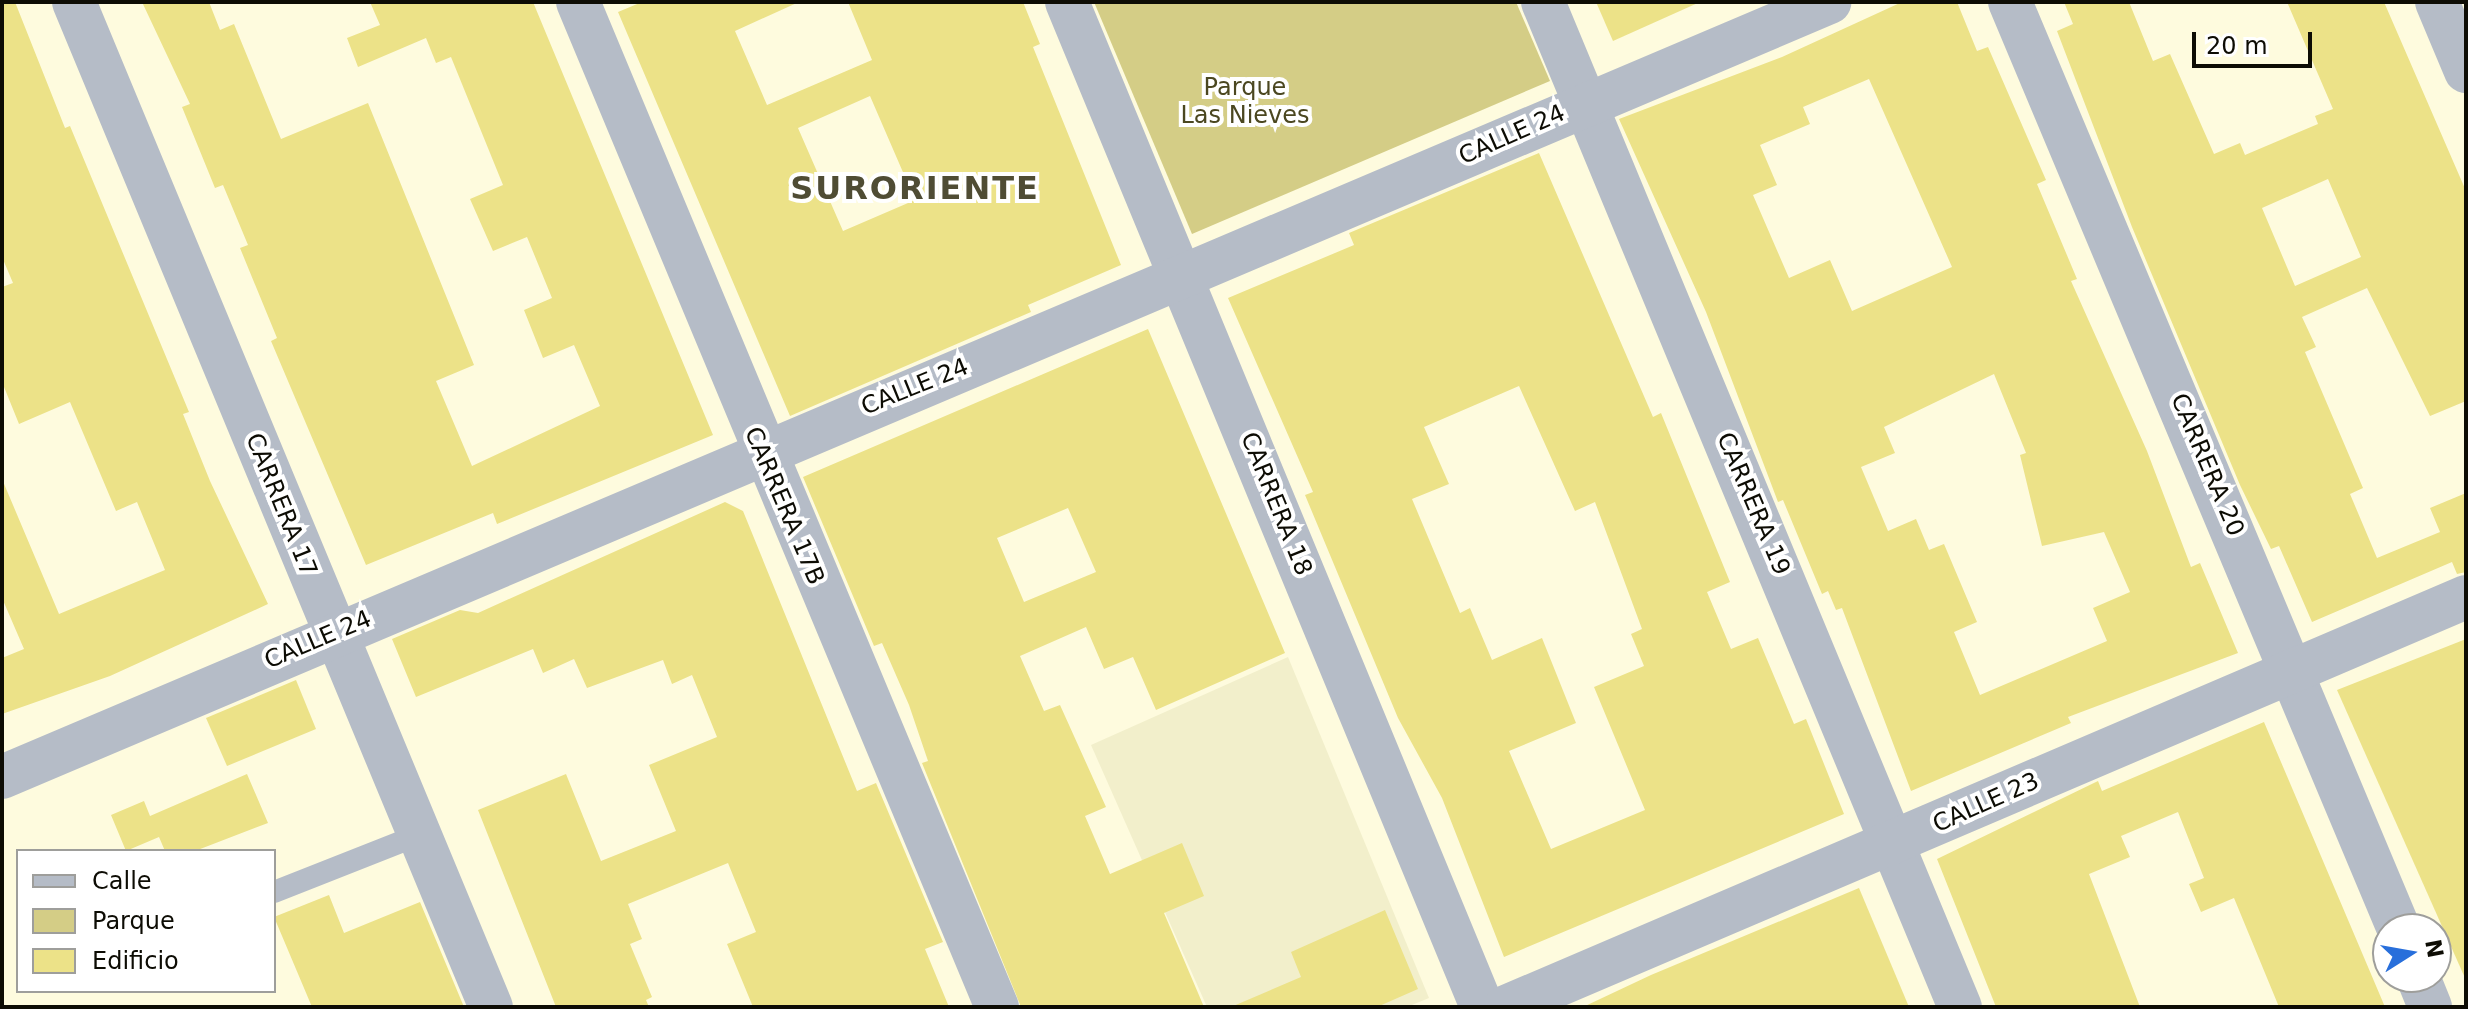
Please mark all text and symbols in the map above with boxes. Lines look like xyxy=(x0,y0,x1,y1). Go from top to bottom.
scale bar xyxy=(2196,16,2316,66)
text: 20 m xyxy=(2206,32,2268,60)
park label: Parque Las Nieves xyxy=(1180,74,1310,130)
street label: CALLE 24 xyxy=(1454,99,1570,171)
district label: SURORIENTE xyxy=(790,169,1040,207)
street label: CALLE 24 xyxy=(857,352,973,422)
street label: CARRERA 20 xyxy=(2164,389,2250,541)
street label: CARRERA 17B xyxy=(738,423,830,589)
street label: CARRERA 18 xyxy=(1234,428,1318,580)
street label: CARRERA 19 xyxy=(1710,428,1796,580)
street label: CARRERA 17 xyxy=(239,429,323,581)
street label: CALLE 24 xyxy=(260,605,376,675)
street label: CALLE 23 xyxy=(1928,767,2044,839)
legend xyxy=(16,849,276,993)
text: Calle xyxy=(92,867,152,895)
text: Parque xyxy=(92,907,175,935)
north arrow xyxy=(2372,913,2452,993)
text: N xyxy=(2420,937,2448,960)
text: Edificio xyxy=(92,947,179,975)

